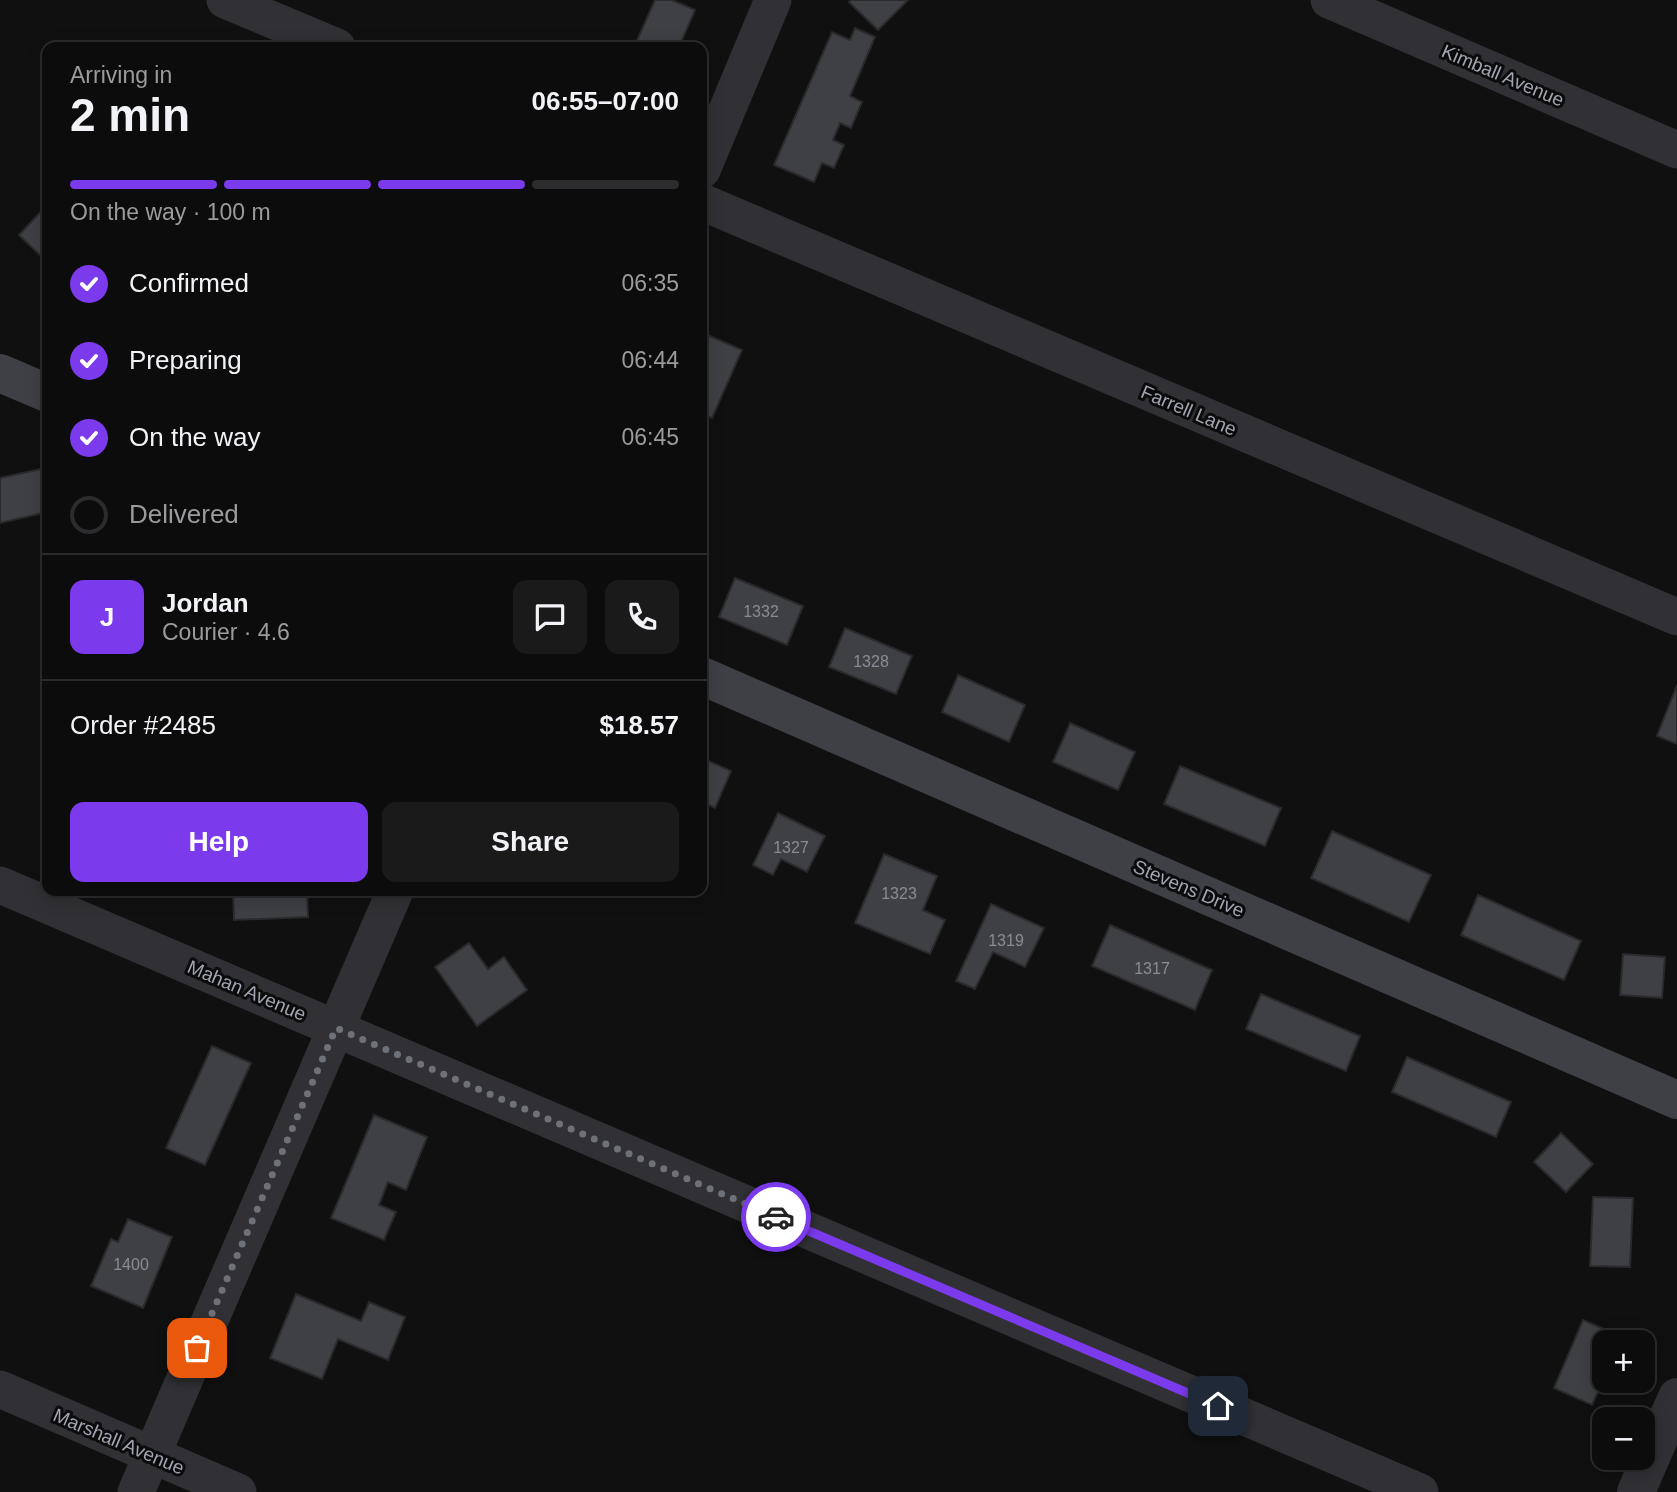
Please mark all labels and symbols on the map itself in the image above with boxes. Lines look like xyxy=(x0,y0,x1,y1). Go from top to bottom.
street label: Kimball Avenue xyxy=(1439,40,1567,111)
street label: Farrell Lane xyxy=(1138,381,1240,440)
house number: 1332 xyxy=(743,603,779,620)
house number: 1328 xyxy=(853,653,889,670)
house number: 1327 xyxy=(773,839,809,856)
street label: Stevens Drive xyxy=(1130,856,1247,921)
house number: 1323 xyxy=(881,885,917,902)
house number: 1319 xyxy=(988,932,1024,949)
street label: Mahan Avenue xyxy=(185,956,309,1025)
house number: 1317 xyxy=(1134,960,1170,977)
courier xyxy=(741,1182,811,1252)
house number: 1400 xyxy=(113,1256,149,1273)
pin xyxy=(167,1318,227,1378)
pin xyxy=(1188,1376,1248,1436)
street label: Marshall Avenue xyxy=(50,1404,187,1479)

